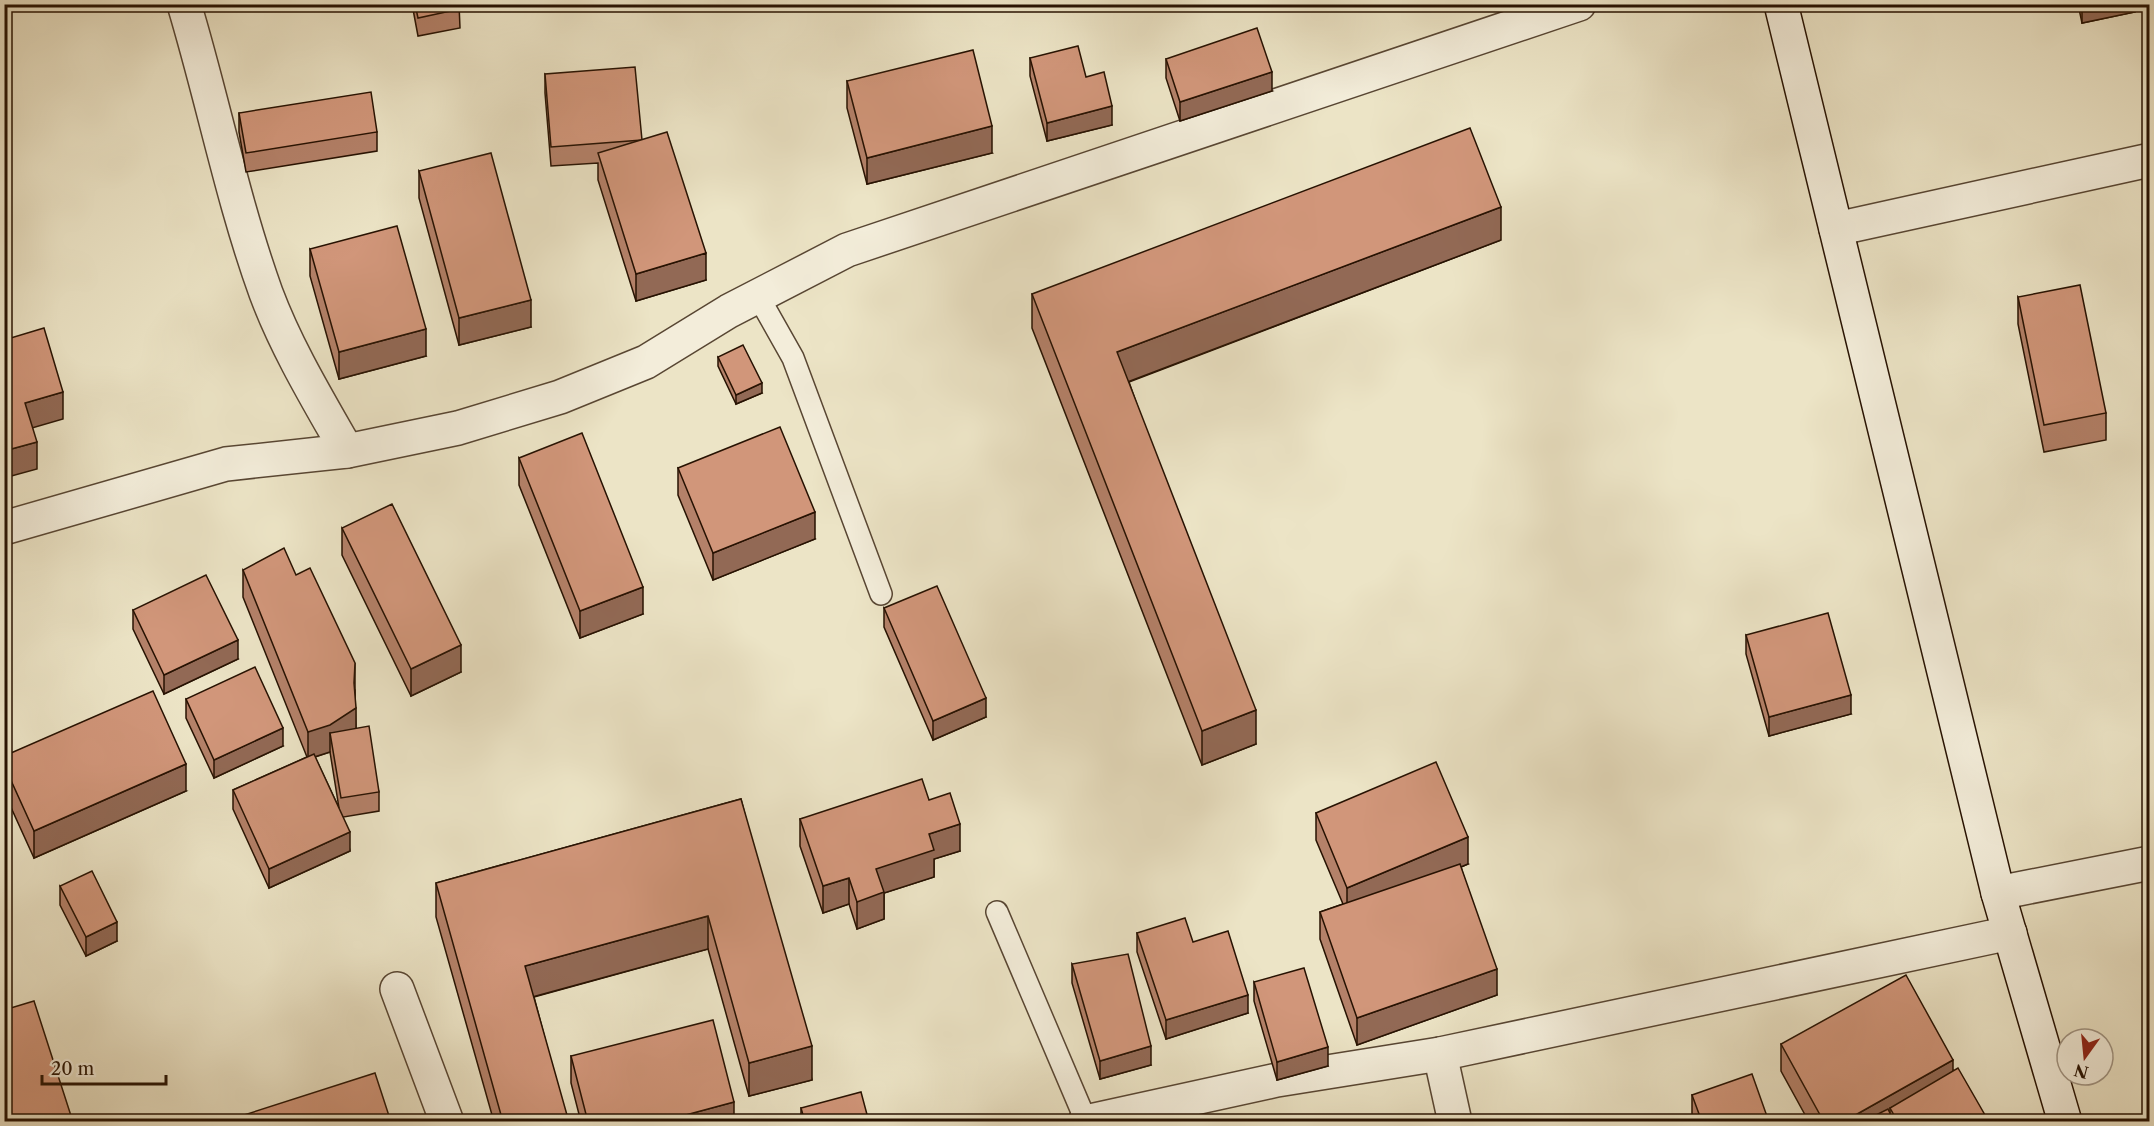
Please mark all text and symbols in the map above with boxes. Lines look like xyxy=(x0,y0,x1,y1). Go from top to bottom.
north arrow xyxy=(2055,1027,2115,1087)
scale bar xyxy=(42,1048,166,1086)
text: 20 m xyxy=(51,1058,95,1080)
text: N xyxy=(2072,1060,2090,1083)

